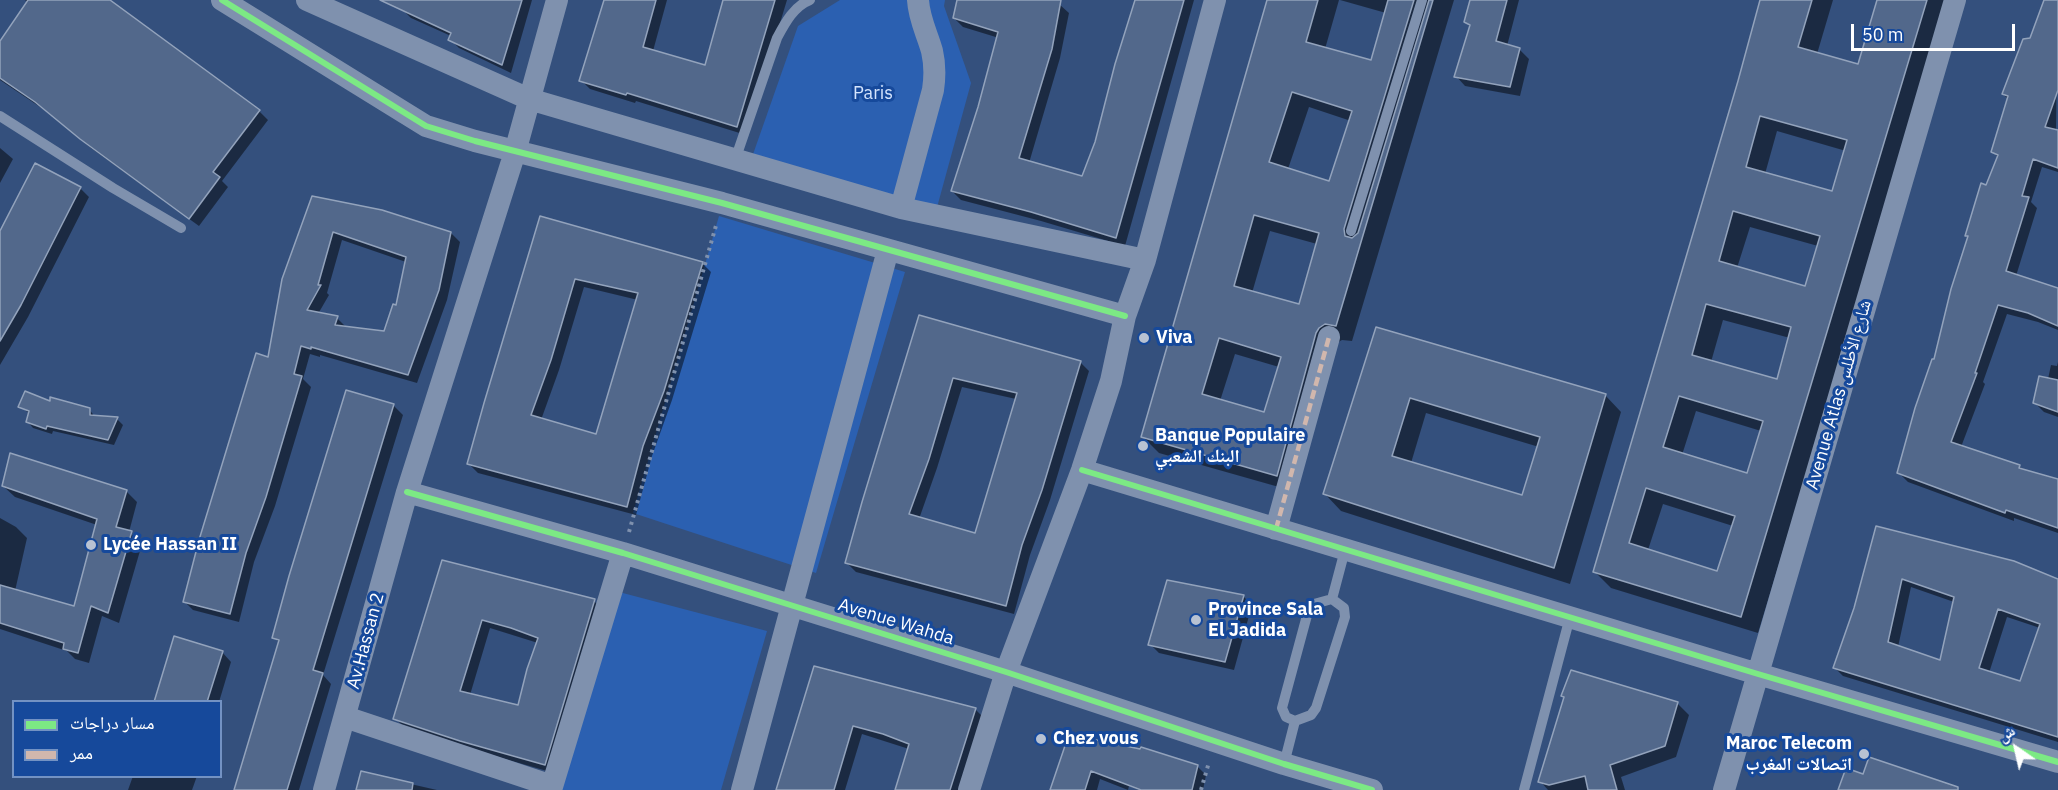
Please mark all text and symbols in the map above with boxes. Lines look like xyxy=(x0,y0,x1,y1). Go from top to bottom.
scale bar xyxy=(1854,12,2018,50)
text: 50 m xyxy=(1862,23,1904,46)
park label: Paris xyxy=(853,83,893,105)
street label: Avenue Atlas شارع الأطلس xyxy=(1802,298,1876,492)
place label: Viva xyxy=(1156,327,1193,349)
marker: Viva xyxy=(1137,331,1151,345)
place label: Banque Populaire البنك الشعبي xyxy=(1155,425,1305,468)
marker: Banque Populaire البنك الشعبي xyxy=(1136,439,1150,453)
place label: Lycée Hassan II xyxy=(103,534,237,556)
marker: Lycée Hassan II xyxy=(84,538,98,552)
street label: Av.Hassan 2 xyxy=(343,591,389,691)
street label: Avenue Wahda xyxy=(835,594,957,650)
place label: Province Sala El Jadida xyxy=(1208,599,1323,642)
marker: Province Sala El Jadida xyxy=(1189,613,1203,627)
legend xyxy=(12,700,222,778)
text: مسار دراجات xyxy=(70,711,154,734)
north arrow xyxy=(1986,718,2046,778)
text: ش xyxy=(1993,720,2019,746)
place label: Chez vous xyxy=(1053,728,1139,750)
marker: Chez vous xyxy=(1034,732,1048,746)
place label: Maroc Telecom اتصالات المغرب xyxy=(1726,733,1852,776)
text: ممر xyxy=(70,741,93,764)
marker: Maroc Telecom اتصالات المغرب xyxy=(1857,747,1871,761)

